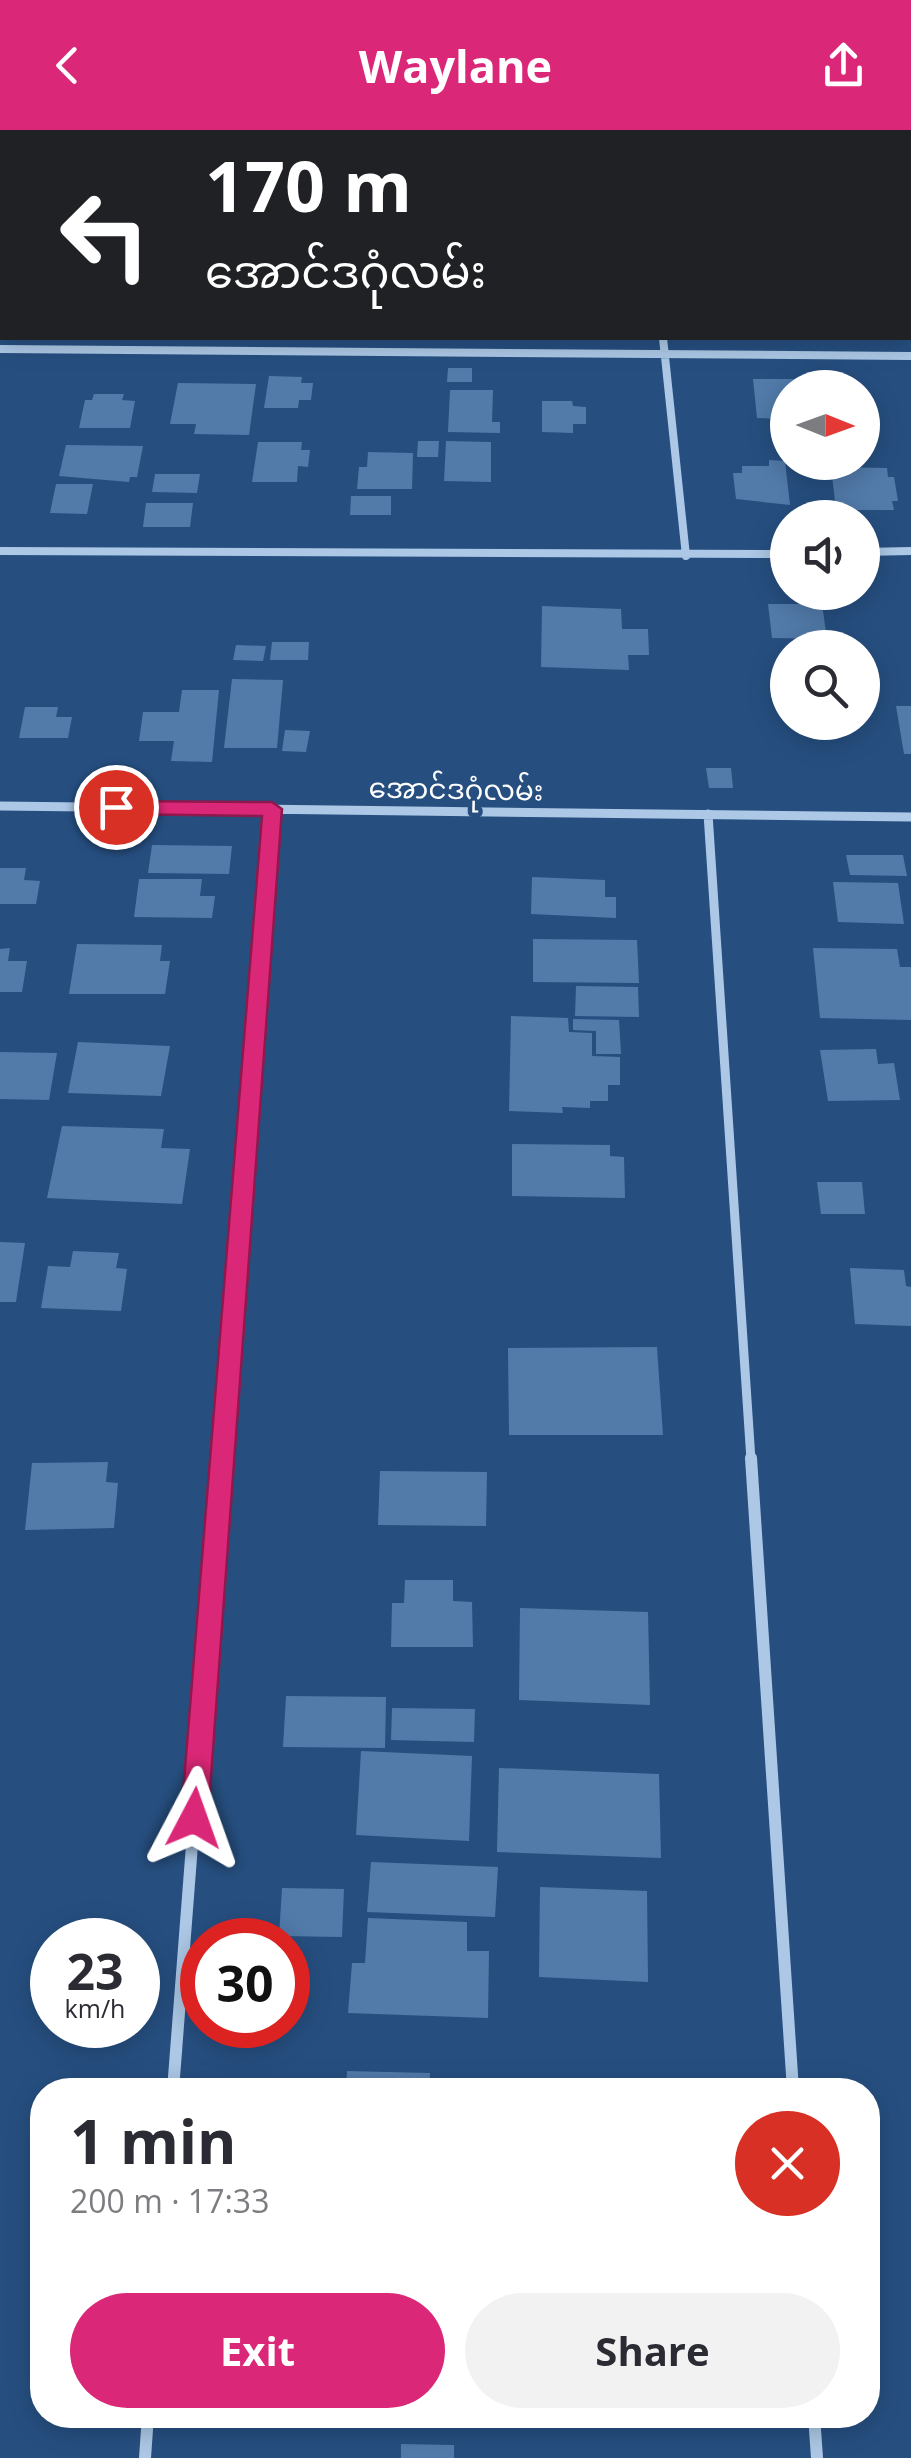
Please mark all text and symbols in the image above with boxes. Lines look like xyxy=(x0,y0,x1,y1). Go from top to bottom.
text: Waylane xyxy=(359,35,552,96)
icon: back xyxy=(40,38,95,93)
icon: share xyxy=(816,38,871,93)
text: 170 m xyxy=(205,137,412,233)
icon: left xyxy=(40,170,170,300)
text: အောင်ဒဂုံလမ်း xyxy=(205,240,486,301)
north arrow xyxy=(770,370,880,480)
map controls xyxy=(770,370,880,740)
button: sound xyxy=(770,500,880,610)
button: search xyxy=(770,630,880,740)
pin xyxy=(74,765,159,850)
street label: အောင်ဒဂုံလမ်း xyxy=(368,767,544,814)
icon: arrive xyxy=(89,780,144,835)
position arrow xyxy=(142,1766,246,1870)
speed limit sign: 30 xyxy=(180,1918,310,2048)
text: 23 xyxy=(66,1937,124,2005)
text: km/h xyxy=(65,1991,125,2025)
text: 1 min xyxy=(70,2100,237,2182)
button: close xyxy=(735,2111,840,2216)
text: 200 m · 17:33 xyxy=(70,2179,269,2222)
button: Exit xyxy=(70,2293,445,2408)
button: Share xyxy=(465,2293,840,2408)

